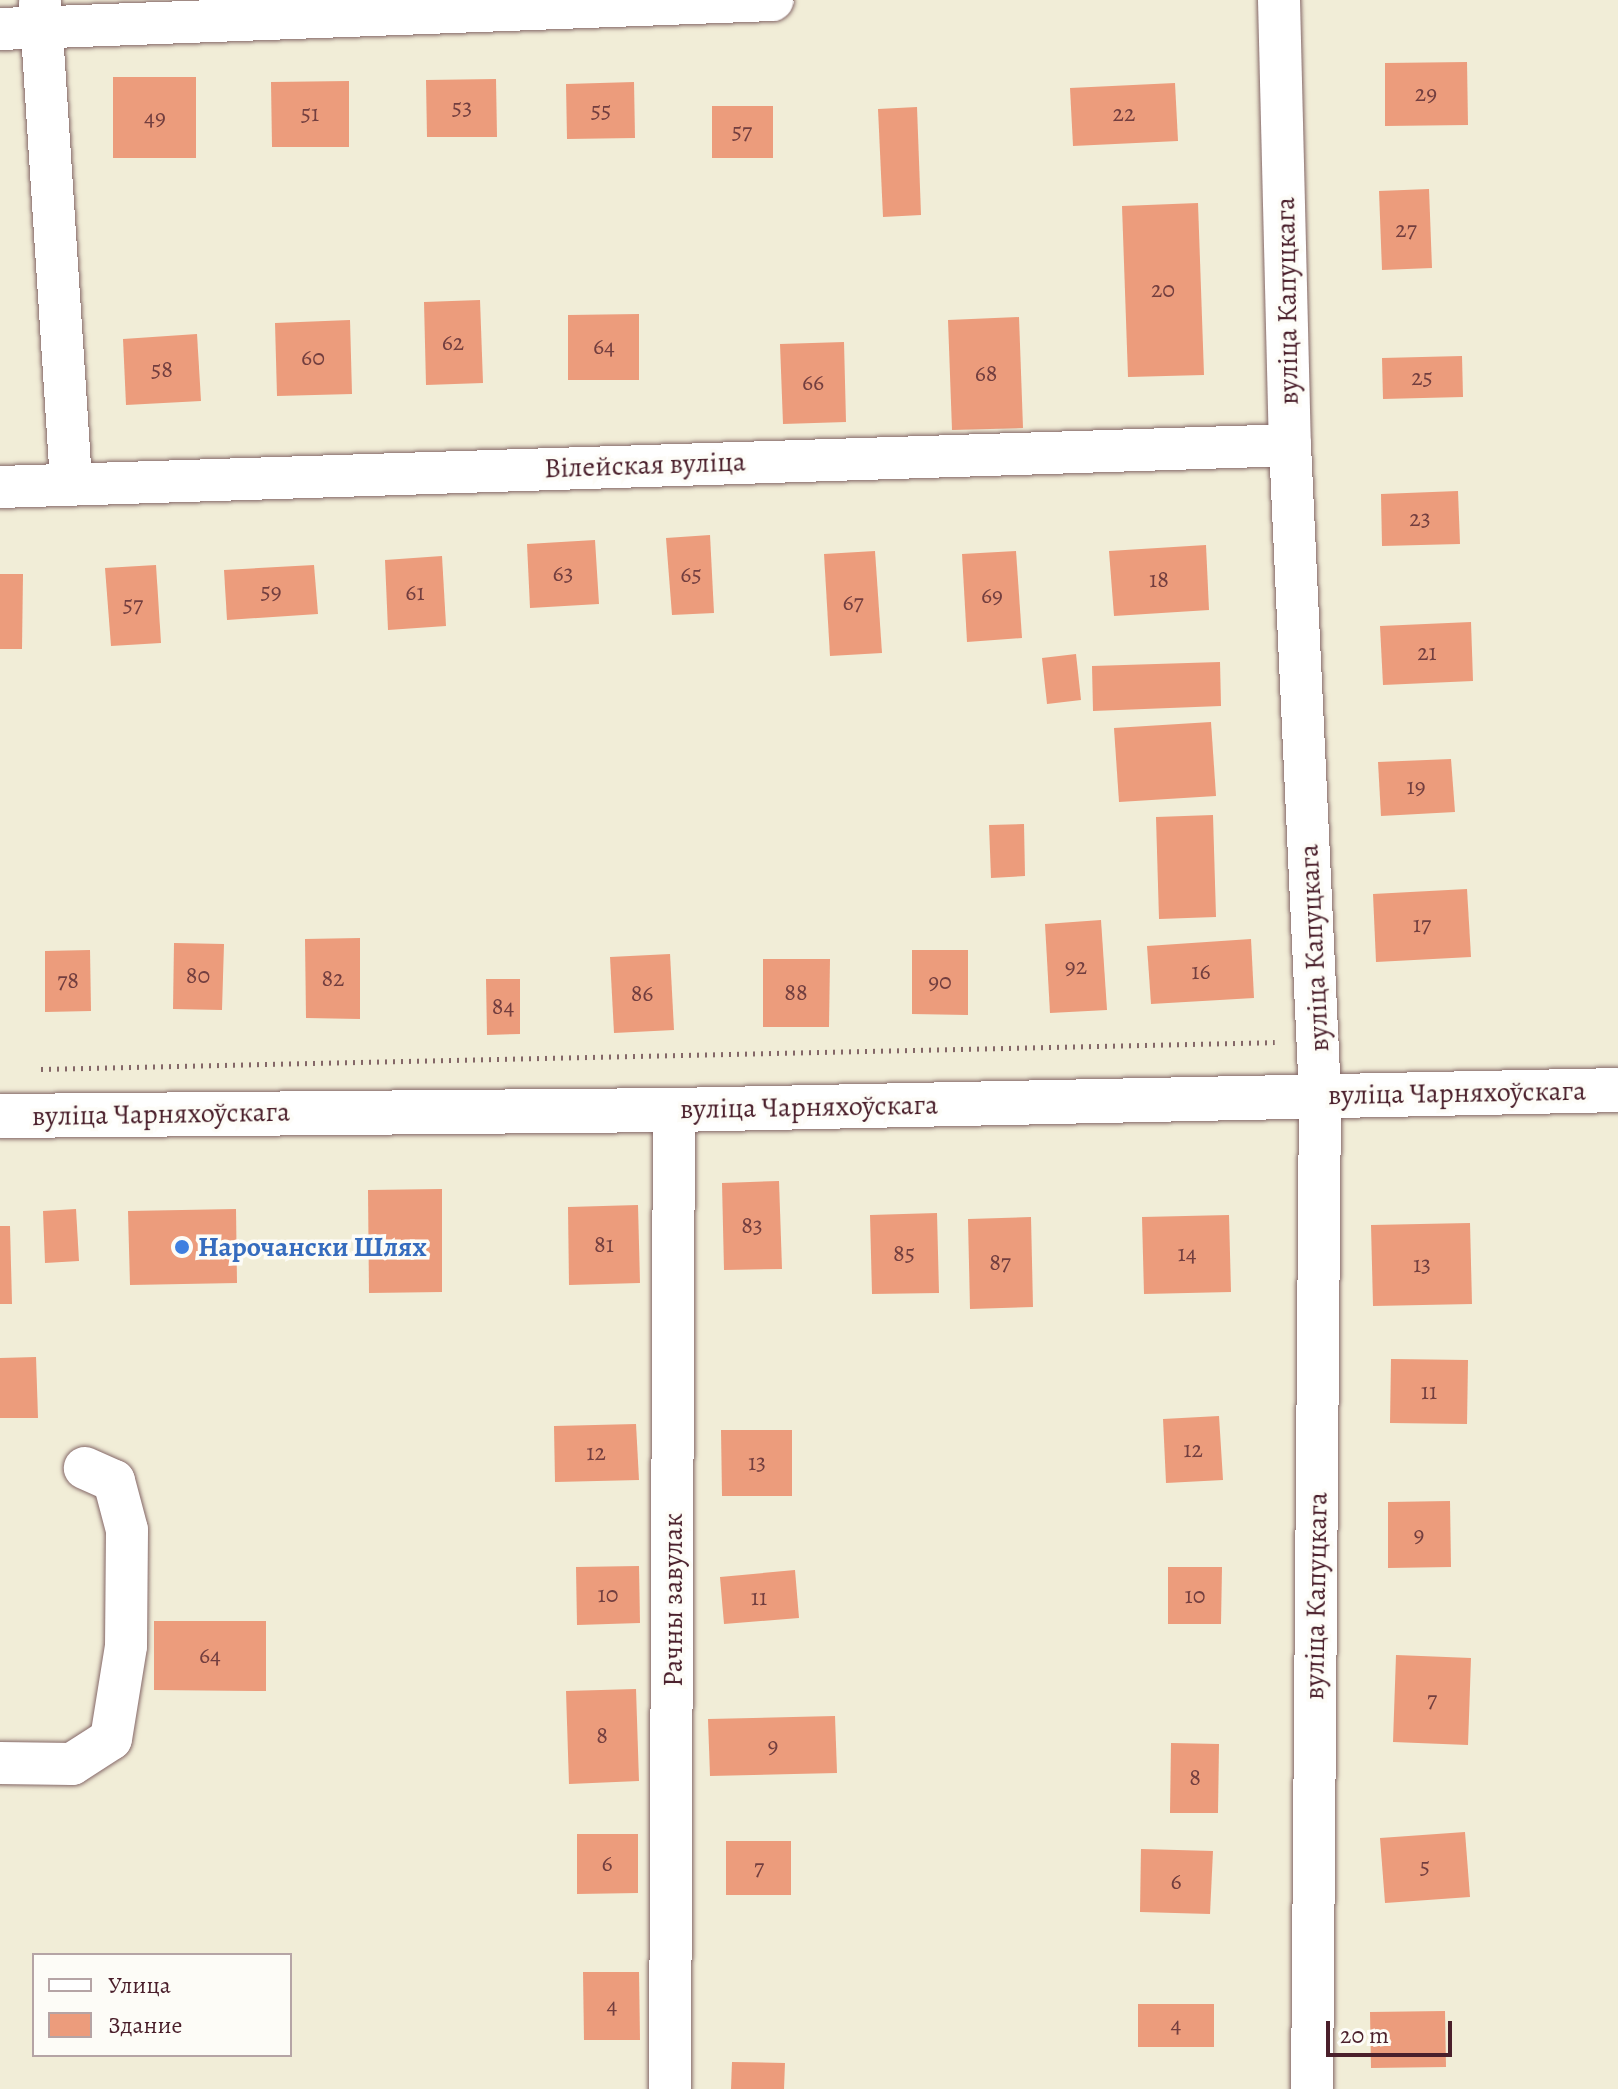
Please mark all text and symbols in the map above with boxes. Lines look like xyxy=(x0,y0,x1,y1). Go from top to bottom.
house number: 29 xyxy=(1415,80,1437,108)
house number: 53 xyxy=(452,94,472,122)
house number: 55 xyxy=(591,97,611,125)
house number: 51 xyxy=(301,100,319,128)
house number: 22 xyxy=(1113,100,1135,128)
house number: 49 xyxy=(144,104,166,132)
house number: 57 xyxy=(732,118,752,146)
street label: вуліца Капуцкага xyxy=(1268,197,1306,405)
house number: 27 xyxy=(1395,216,1417,244)
house number: 20 xyxy=(1151,276,1175,304)
house number: 62 xyxy=(442,329,464,357)
house number: 64 xyxy=(593,333,615,361)
house number: 60 xyxy=(301,344,325,372)
house number: 58 xyxy=(151,356,173,384)
house number: 68 xyxy=(975,360,997,388)
house number: 25 xyxy=(1411,364,1433,392)
house number: 66 xyxy=(802,369,824,397)
street label: Вілейская вуліца xyxy=(544,445,746,485)
house number: 23 xyxy=(1409,505,1431,533)
house number: 63 xyxy=(552,560,574,588)
house number: 65 xyxy=(680,561,702,589)
house number: 18 xyxy=(1149,566,1169,594)
house number: 59 xyxy=(260,578,282,606)
house number: 61 xyxy=(405,579,425,607)
house number: 69 xyxy=(981,582,1003,610)
house number: 67 xyxy=(842,589,864,617)
house number: 57 xyxy=(123,591,143,619)
house number: 21 xyxy=(1417,639,1437,667)
house number: 19 xyxy=(1406,773,1426,801)
street label: вуліца Капуцкага xyxy=(1292,843,1336,1053)
house number: 17 xyxy=(1413,911,1431,939)
house number: 92 xyxy=(1065,953,1087,981)
house number: 16 xyxy=(1191,958,1211,986)
house number: 80 xyxy=(186,962,210,990)
house number: 82 xyxy=(321,965,345,993)
house number: 78 xyxy=(57,967,79,995)
house number: 90 xyxy=(928,968,952,996)
house number: 88 xyxy=(784,979,808,1007)
house number: 86 xyxy=(631,980,653,1008)
house number: 84 xyxy=(492,993,514,1021)
street label: вуліца Чарняхоўскага xyxy=(1328,1074,1586,1112)
street label: вуліца Чарняхоўскага xyxy=(680,1088,938,1126)
street label: вуліца Чарняхоўскага xyxy=(32,1095,290,1133)
house number: 83 xyxy=(741,1212,763,1240)
place label: Нарочански Шлях xyxy=(198,1230,427,1264)
house number: 81 xyxy=(594,1231,614,1259)
marker: Нарочански Шлях xyxy=(173,1238,191,1256)
house number: 85 xyxy=(893,1240,915,1268)
house number: 14 xyxy=(1177,1240,1197,1268)
house number: 87 xyxy=(989,1249,1011,1277)
house number: 13 xyxy=(1413,1251,1431,1279)
house number: 11 xyxy=(1421,1378,1437,1406)
house number: 12 xyxy=(1183,1436,1203,1464)
house number: 12 xyxy=(586,1439,606,1467)
house number: 13 xyxy=(748,1449,766,1477)
street label: вуліца Капуцкага xyxy=(1297,1492,1335,1700)
street label: Рачны завулак xyxy=(656,1513,690,1687)
house number: 9 xyxy=(1414,1521,1424,1549)
house number: 10 xyxy=(598,1581,618,1609)
house number: 10 xyxy=(1185,1582,1205,1610)
house number: 11 xyxy=(751,1584,767,1612)
house number: 64 xyxy=(199,1642,221,1670)
house number: 7 xyxy=(1427,1686,1437,1714)
house number: 8 xyxy=(596,1722,608,1750)
house number: 9 xyxy=(768,1732,778,1760)
house number: 8 xyxy=(1189,1764,1201,1792)
house number: 6 xyxy=(601,1850,613,1878)
house number: 5 xyxy=(1420,1853,1430,1881)
house number: 7 xyxy=(754,1854,764,1882)
house number: 6 xyxy=(1170,1868,1182,1896)
legend xyxy=(32,1953,292,2057)
text: Улица xyxy=(108,1969,171,2001)
house number: 4 xyxy=(607,1992,617,2020)
scale bar xyxy=(1330,2005,1456,2055)
text: Здание xyxy=(108,2009,183,2041)
house number: 4 xyxy=(1171,2011,1181,2039)
text: 20 m xyxy=(1340,2019,1389,2051)

